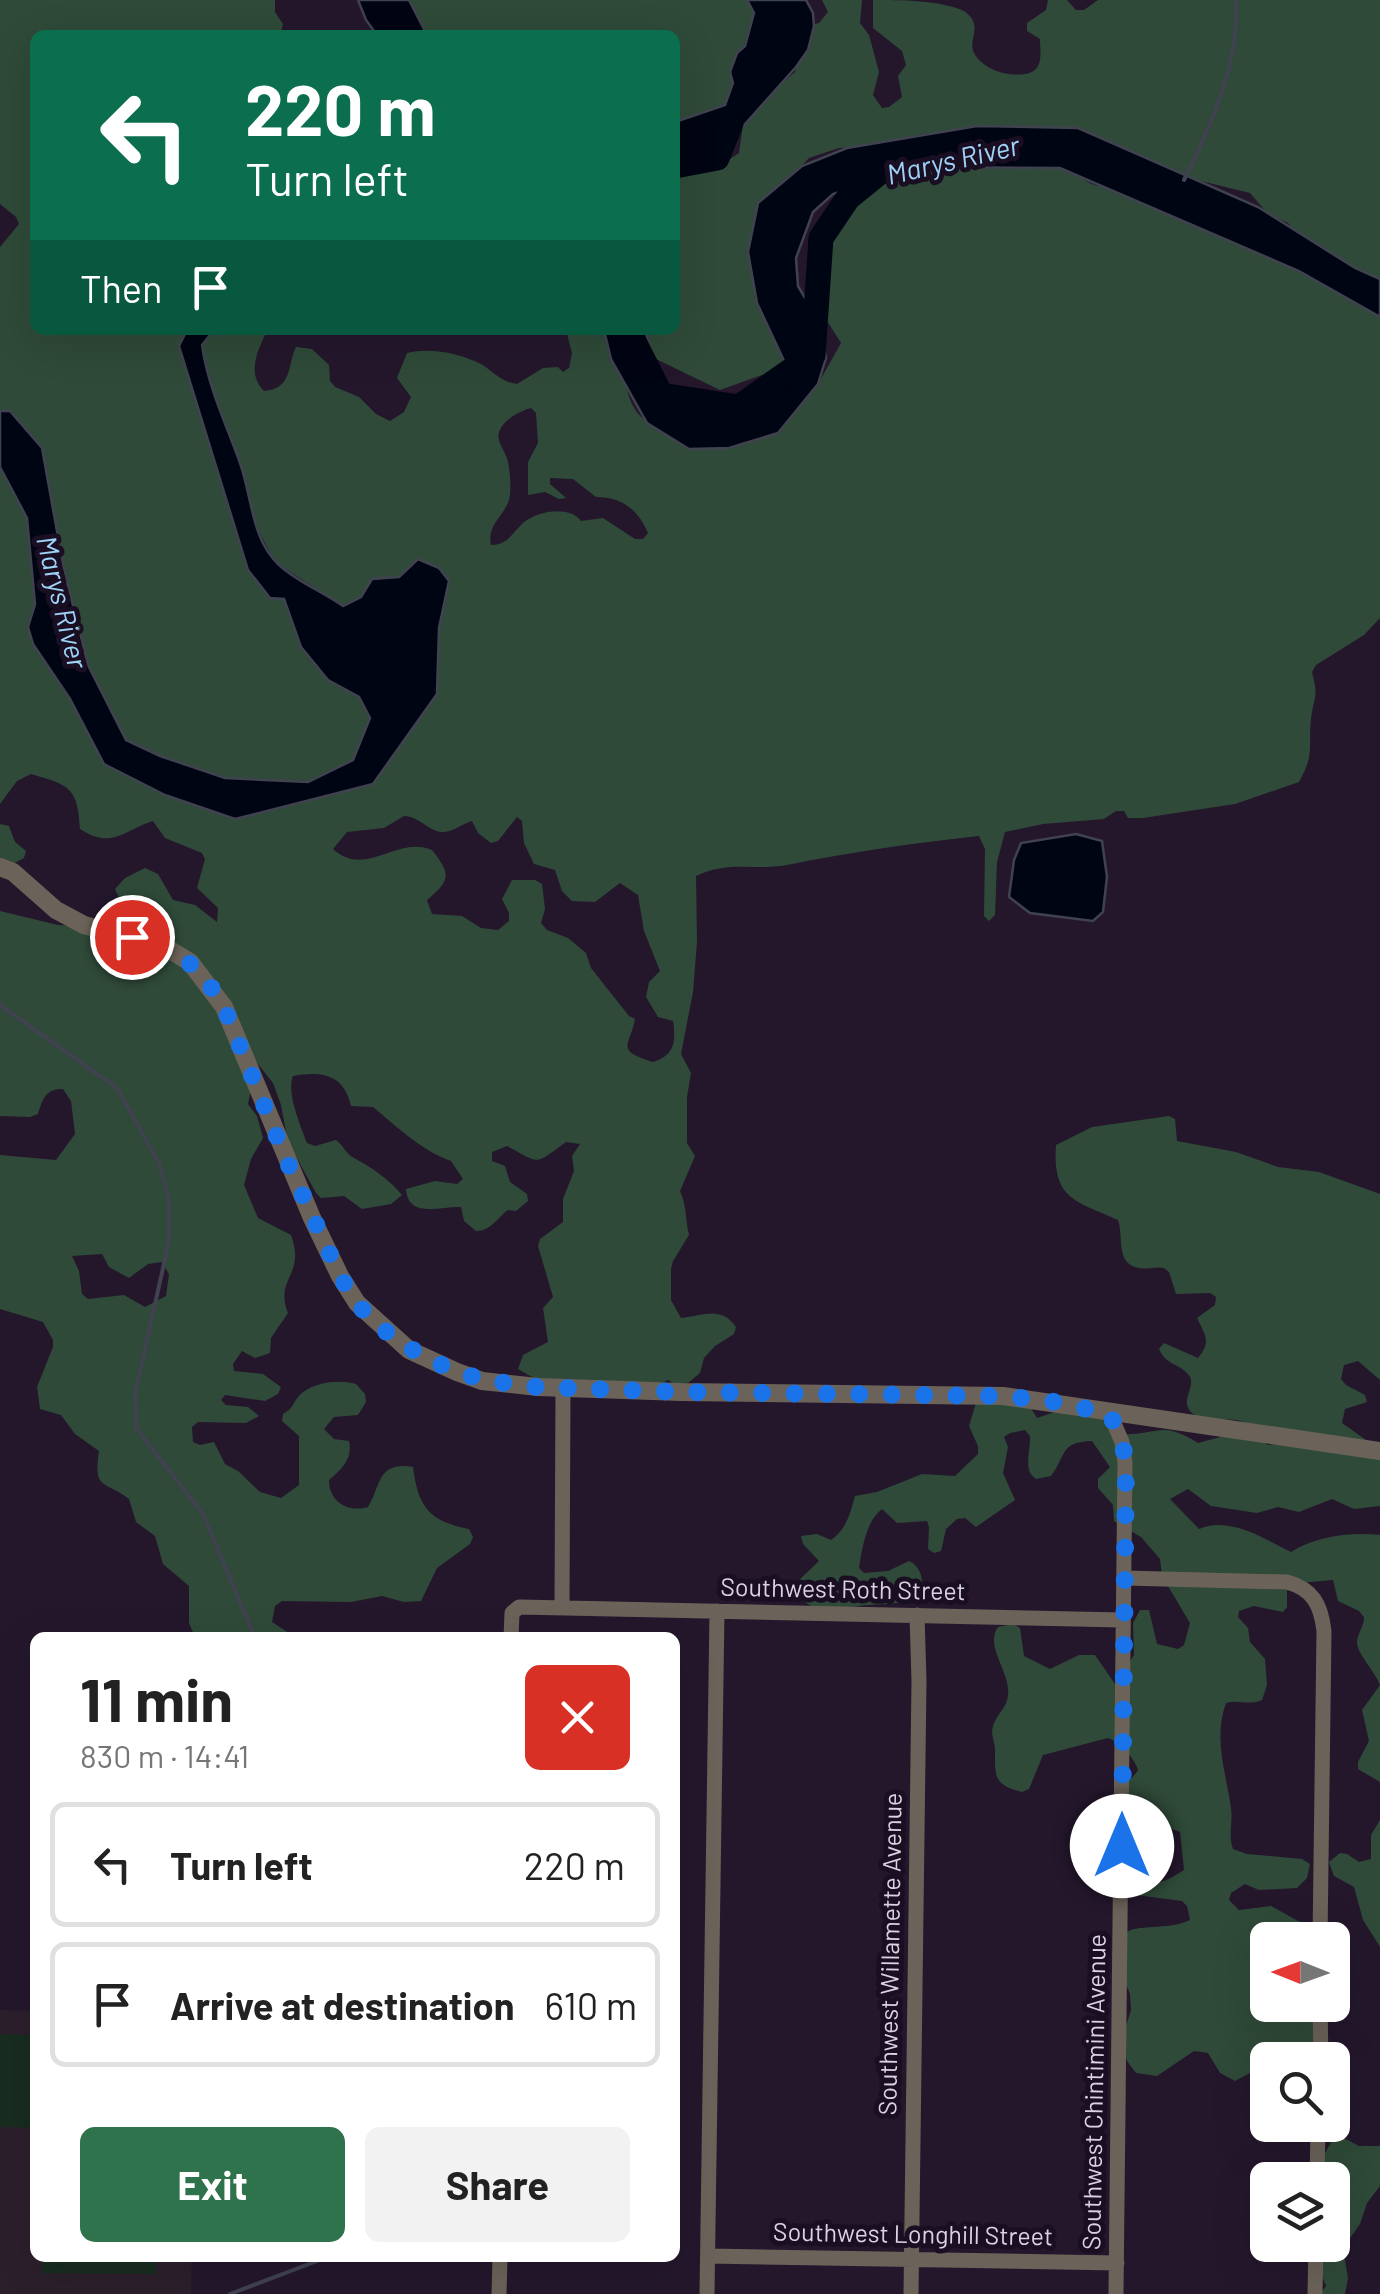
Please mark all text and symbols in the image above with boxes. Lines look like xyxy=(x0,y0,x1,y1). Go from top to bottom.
text: 220 m xyxy=(245,66,436,150)
icon: left xyxy=(80,70,210,200)
water label: Marys River xyxy=(883,127,1024,191)
text: Turn left xyxy=(245,151,409,205)
icon: arrive xyxy=(183,260,238,315)
text: Then xyxy=(80,265,163,311)
water label: Marys River xyxy=(30,532,96,673)
pin xyxy=(90,895,175,980)
icon: arrive xyxy=(105,910,160,965)
street label: Southwest Roth Street xyxy=(720,1571,966,1605)
text: 11 min xyxy=(80,1662,233,1734)
button: close xyxy=(525,1665,630,1770)
text: 830 m · 14:41 xyxy=(80,1736,249,1774)
street label: Southwest Willamette Avenue xyxy=(871,1792,907,2116)
position arrow xyxy=(1070,1794,1174,1898)
icon: left xyxy=(85,1837,140,1892)
text: Turn left xyxy=(170,1842,313,1888)
text: 220 m xyxy=(524,1842,625,1888)
north arrow xyxy=(1250,1922,1350,2022)
map controls xyxy=(1250,1922,1350,2262)
street label: Southwest Chintimini Avenue xyxy=(1075,1934,1111,2250)
icon: arrive xyxy=(85,1977,140,2032)
text: Arrive at destination xyxy=(170,1982,515,2028)
text: 610 m xyxy=(545,1982,637,2028)
button: search xyxy=(1250,2042,1350,2142)
button: Exit xyxy=(80,2127,345,2242)
button: Share xyxy=(365,2127,630,2242)
button: layers xyxy=(1250,2162,1350,2262)
street label: Southwest Longhill Street xyxy=(773,2216,1053,2250)

